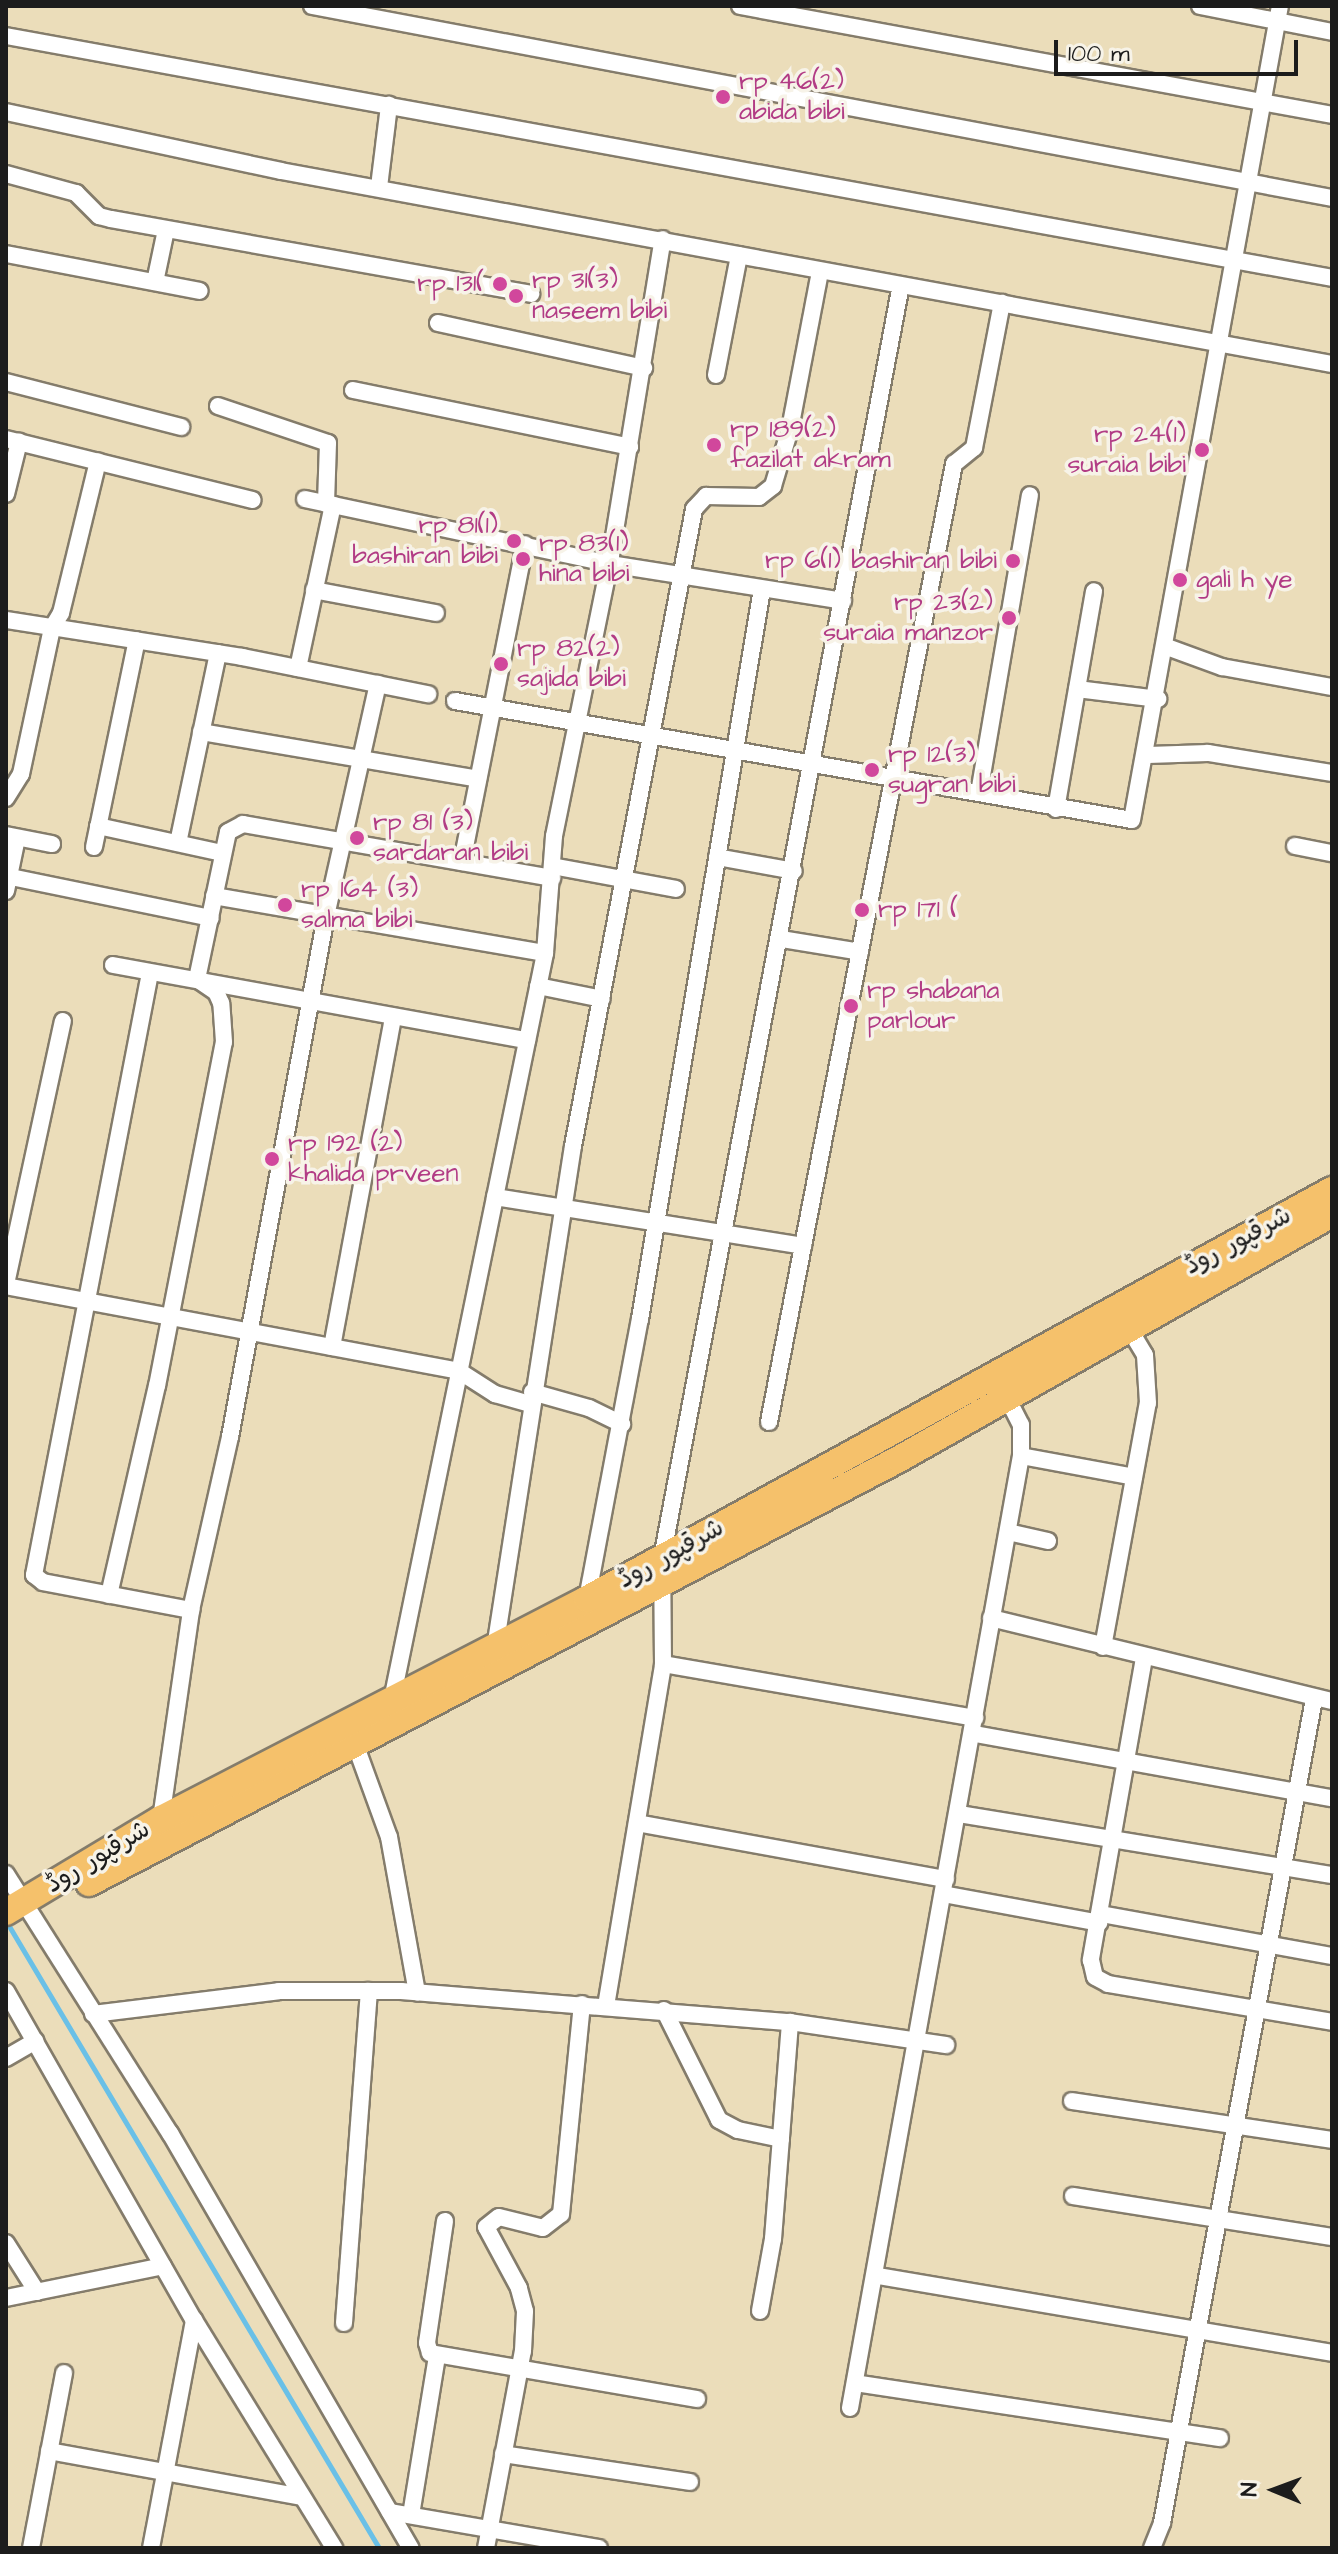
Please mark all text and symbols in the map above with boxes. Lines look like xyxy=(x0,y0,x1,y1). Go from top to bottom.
scale bar xyxy=(1058,24,1302,74)
text: 100 m xyxy=(1068,37,1130,71)
place label: rp 46(2) abida bibi xyxy=(739,66,845,128)
marker: rp 46(2) abida bibi xyxy=(714,88,732,106)
place label: rp 31(3) naseem bibi xyxy=(532,265,667,326)
place label: rp 131( xyxy=(417,268,484,300)
marker: rp 131( xyxy=(491,275,509,293)
marker: rp 31(3) naseem bibi xyxy=(507,287,525,305)
place label: rp 189(2) fazilat akram xyxy=(730,414,891,476)
place label: rp 24(1) suraia bibi xyxy=(1068,419,1186,480)
marker: rp 189(2) fazilat akram xyxy=(705,436,723,454)
marker: rp 24(1) suraia bibi xyxy=(1193,441,1211,459)
place label: rp 81(1) bashiran bibi xyxy=(352,510,498,572)
place label: rp 83(1) hina bibi xyxy=(539,528,630,590)
marker: rp 81(1) bashiran bibi xyxy=(505,532,523,550)
place label: rp 6(1) bashiran bibi xyxy=(765,545,997,577)
marker: rp 83(1) hina bibi xyxy=(514,550,532,568)
marker: rp 6(1) bashiran bibi xyxy=(1004,552,1022,570)
place label: gali h ye xyxy=(1196,564,1293,596)
marker: gali h ye xyxy=(1171,571,1189,589)
place label: rp 23(2) suraia manzor xyxy=(823,587,993,648)
marker: rp 23(2) suraia manzor xyxy=(1000,609,1018,627)
place label: rp 82(2) sajida bibi xyxy=(517,633,626,694)
marker: rp 82(2) sajida bibi xyxy=(492,655,510,673)
place label: rp 12(3) sugran bibi xyxy=(888,739,1016,800)
marker: rp 12(3) sugran bibi xyxy=(863,761,881,779)
place label: rp 81 (3) sardaran bibi xyxy=(373,807,528,868)
marker: rp 81 (3) sardaran bibi xyxy=(348,829,366,847)
place label: rp 164 (3) salma bibi xyxy=(301,874,418,936)
place label: rp 171 ( xyxy=(878,894,958,926)
marker: rp 164 (3) salma bibi xyxy=(276,896,294,914)
marker: rp 171 ( xyxy=(853,901,871,919)
place label: rp shabana parlour xyxy=(867,975,999,1036)
marker: rp shabana parlour xyxy=(842,997,860,1015)
place label: rp 192 (2) khalida prveen xyxy=(288,1128,458,1190)
marker: rp 192 (2) khalida prveen xyxy=(263,1150,281,1168)
street label: شرقپور روڈ xyxy=(1179,1200,1297,1282)
street label: شرقپور روڈ xyxy=(613,1512,729,1596)
street label: شرقپور روڈ xyxy=(40,1814,156,1900)
north arrow xyxy=(1234,2450,1314,2530)
text: N xyxy=(1234,2482,1265,2497)

